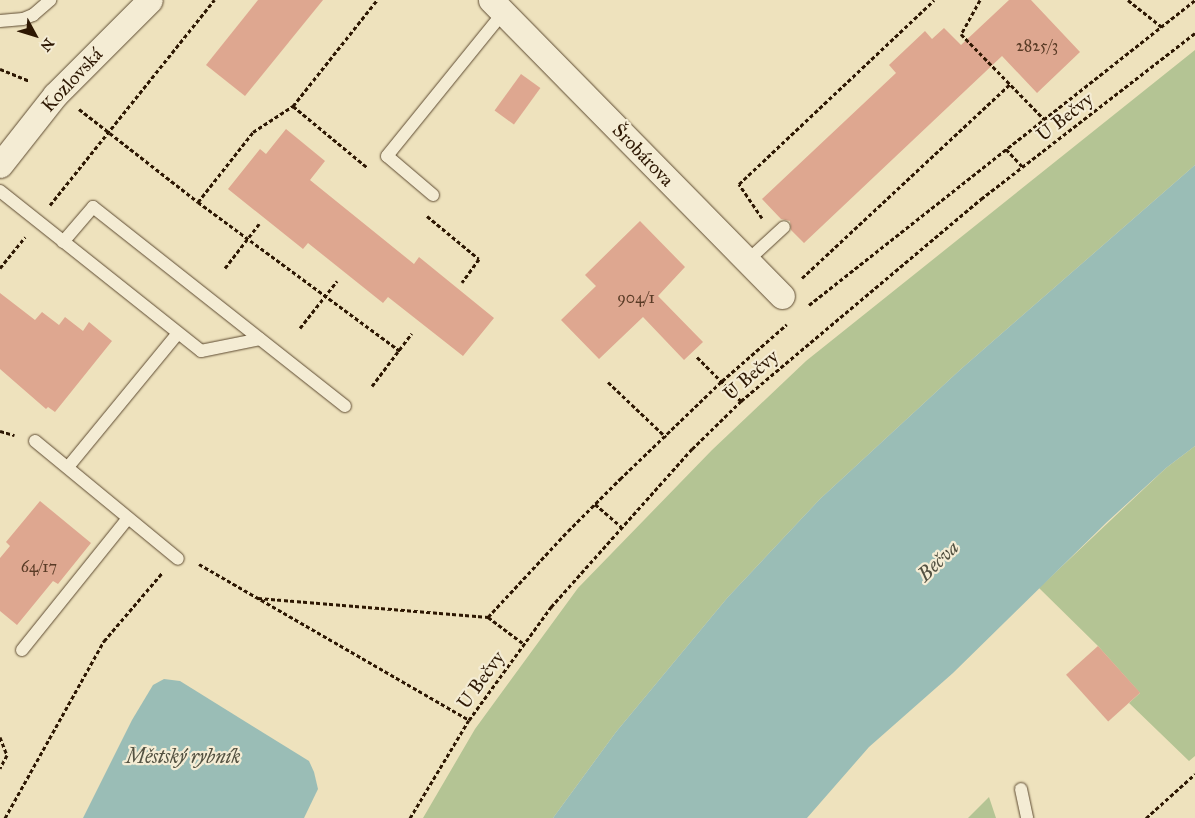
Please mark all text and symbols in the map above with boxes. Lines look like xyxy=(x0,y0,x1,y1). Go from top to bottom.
north arrow xyxy=(10,10,60,60)
text: N xyxy=(37,35,57,55)
house number: 2825/3 xyxy=(1016,36,1058,56)
street label: Kozlovská xyxy=(37,43,107,117)
street label: U Bečvy xyxy=(1032,88,1098,146)
street label: Šrobárova xyxy=(607,119,679,191)
house number: 904/1 xyxy=(617,288,655,308)
street label: U Bečvy xyxy=(719,345,783,405)
water label: Bečva xyxy=(912,536,964,586)
house number: 64/17 xyxy=(21,557,57,577)
street label: U Bečvy xyxy=(452,647,510,713)
water label: Městský rybník xyxy=(126,744,240,768)

